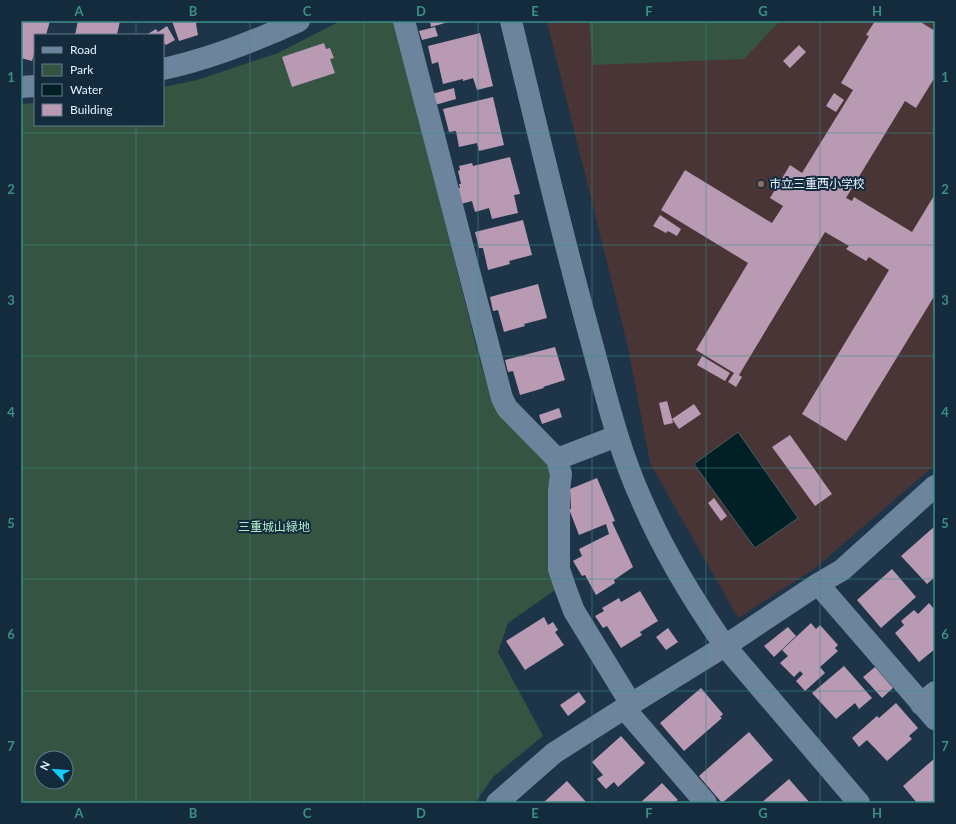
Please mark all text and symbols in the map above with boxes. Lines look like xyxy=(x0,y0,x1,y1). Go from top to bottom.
text: A xyxy=(73,3,84,19)
text: B xyxy=(189,3,198,19)
text: C xyxy=(303,3,312,19)
text: D xyxy=(416,3,426,19)
text: E xyxy=(531,3,539,19)
text: F xyxy=(645,3,653,19)
text: G xyxy=(758,3,768,19)
text: H xyxy=(872,3,882,19)
legend xyxy=(34,34,164,126)
text: Road xyxy=(70,42,97,57)
text: Park xyxy=(70,62,94,77)
text: 1 xyxy=(7,69,15,85)
text: 1 xyxy=(941,69,949,85)
text: Water xyxy=(70,82,103,97)
text: Building xyxy=(70,102,113,117)
place label: 市立三重西小学校 xyxy=(769,176,865,191)
marker: 市立三重西小学校 xyxy=(756,179,766,189)
text: 2 xyxy=(7,181,15,197)
text: 2 xyxy=(941,181,949,197)
text: 3 xyxy=(7,292,15,308)
text: 3 xyxy=(941,292,949,308)
text: 4 xyxy=(7,404,15,420)
text: 4 xyxy=(941,404,949,420)
text: 5 xyxy=(7,515,15,531)
text: 5 xyxy=(941,515,949,531)
park label: 三重城山緑地 xyxy=(238,519,310,534)
text: 6 xyxy=(7,626,15,642)
text: 6 xyxy=(941,626,949,642)
text: 7 xyxy=(7,738,15,754)
text: 7 xyxy=(941,738,949,754)
north arrow xyxy=(34,750,74,790)
text: N xyxy=(37,759,52,772)
text: A xyxy=(73,805,84,821)
text: B xyxy=(189,805,198,821)
text: C xyxy=(303,805,312,821)
text: D xyxy=(416,805,426,821)
text: E xyxy=(531,805,539,821)
text: F xyxy=(645,805,653,821)
text: G xyxy=(758,805,768,821)
text: H xyxy=(872,805,882,821)

